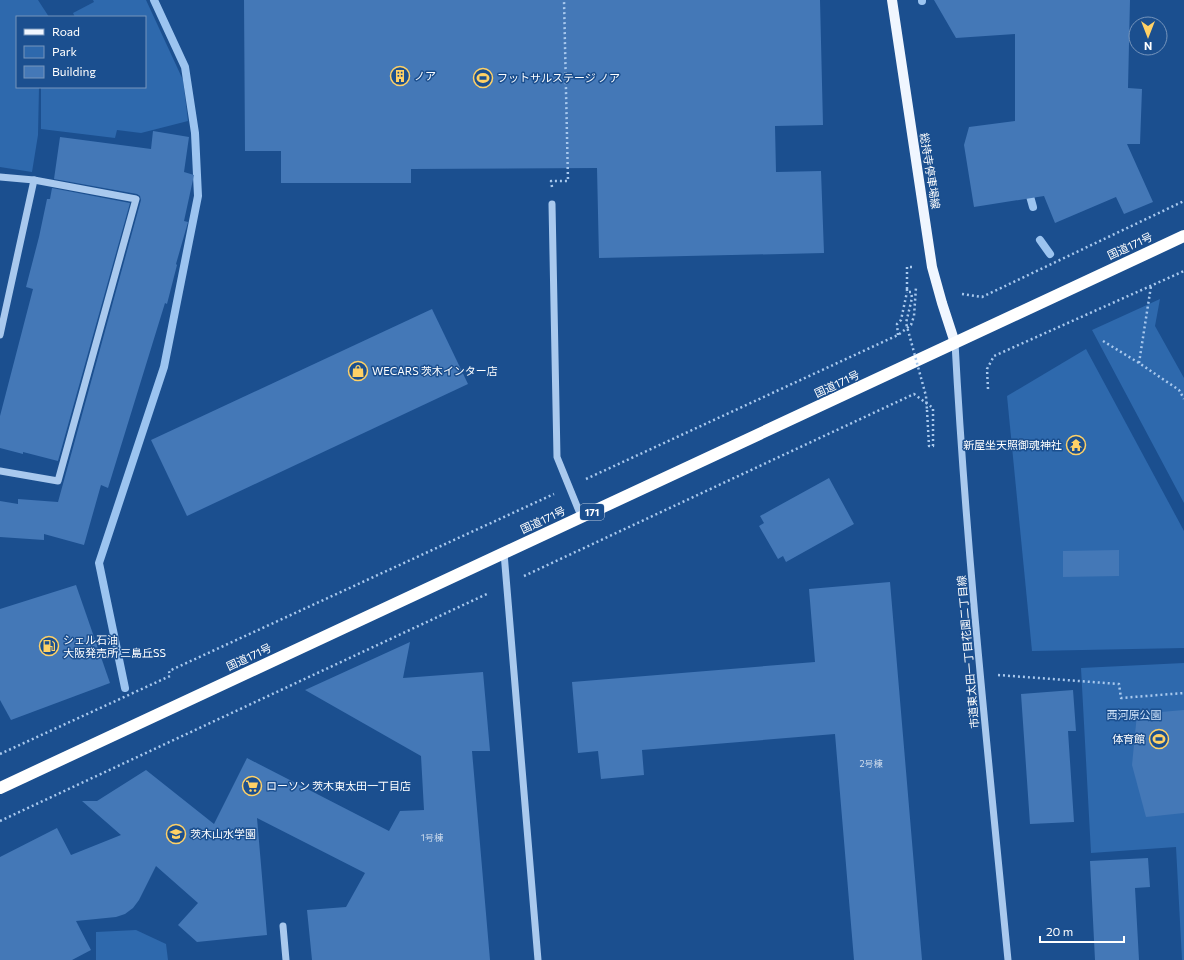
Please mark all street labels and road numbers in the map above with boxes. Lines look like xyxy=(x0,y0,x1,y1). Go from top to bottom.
street label: 総持寺停車場線 xyxy=(918,132,943,210)
street label: 国道171号 xyxy=(1105,229,1154,262)
street label: 国道171号 xyxy=(812,367,861,400)
street label: 国道171号 xyxy=(518,503,567,536)
road number: 171 xyxy=(580,504,604,520)
street label: 市道東太田一丁目花園二丁目線 xyxy=(954,575,981,729)
street label: 国道171号 xyxy=(224,640,273,673)

